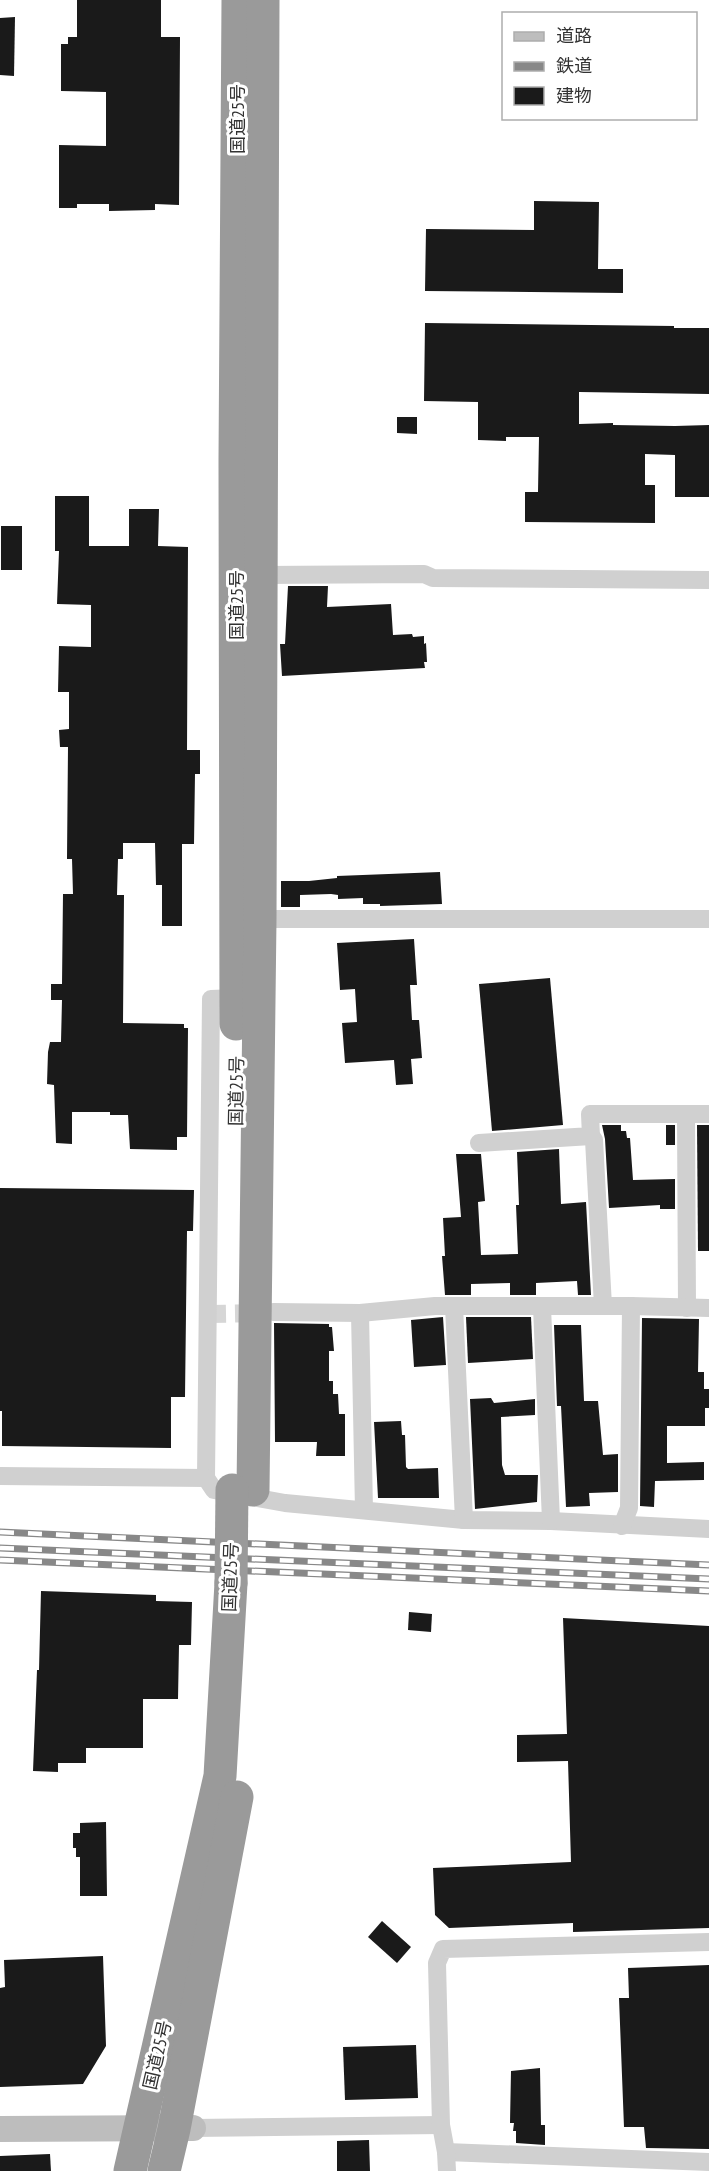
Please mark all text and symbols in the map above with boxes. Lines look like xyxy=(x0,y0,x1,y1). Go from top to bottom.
legend xyxy=(502,12,697,120)
text: 道路 xyxy=(556,24,592,47)
text: 鉄道 xyxy=(556,54,592,77)
street label: 国道25号 xyxy=(226,84,249,154)
text: 建物 xyxy=(556,84,592,107)
street label: 国道25号 xyxy=(225,570,248,640)
street label: 国道25号 xyxy=(224,1056,248,1126)
street label: 国道25号 xyxy=(217,1542,243,1612)
street label: 国道25号 xyxy=(138,2018,176,2092)

